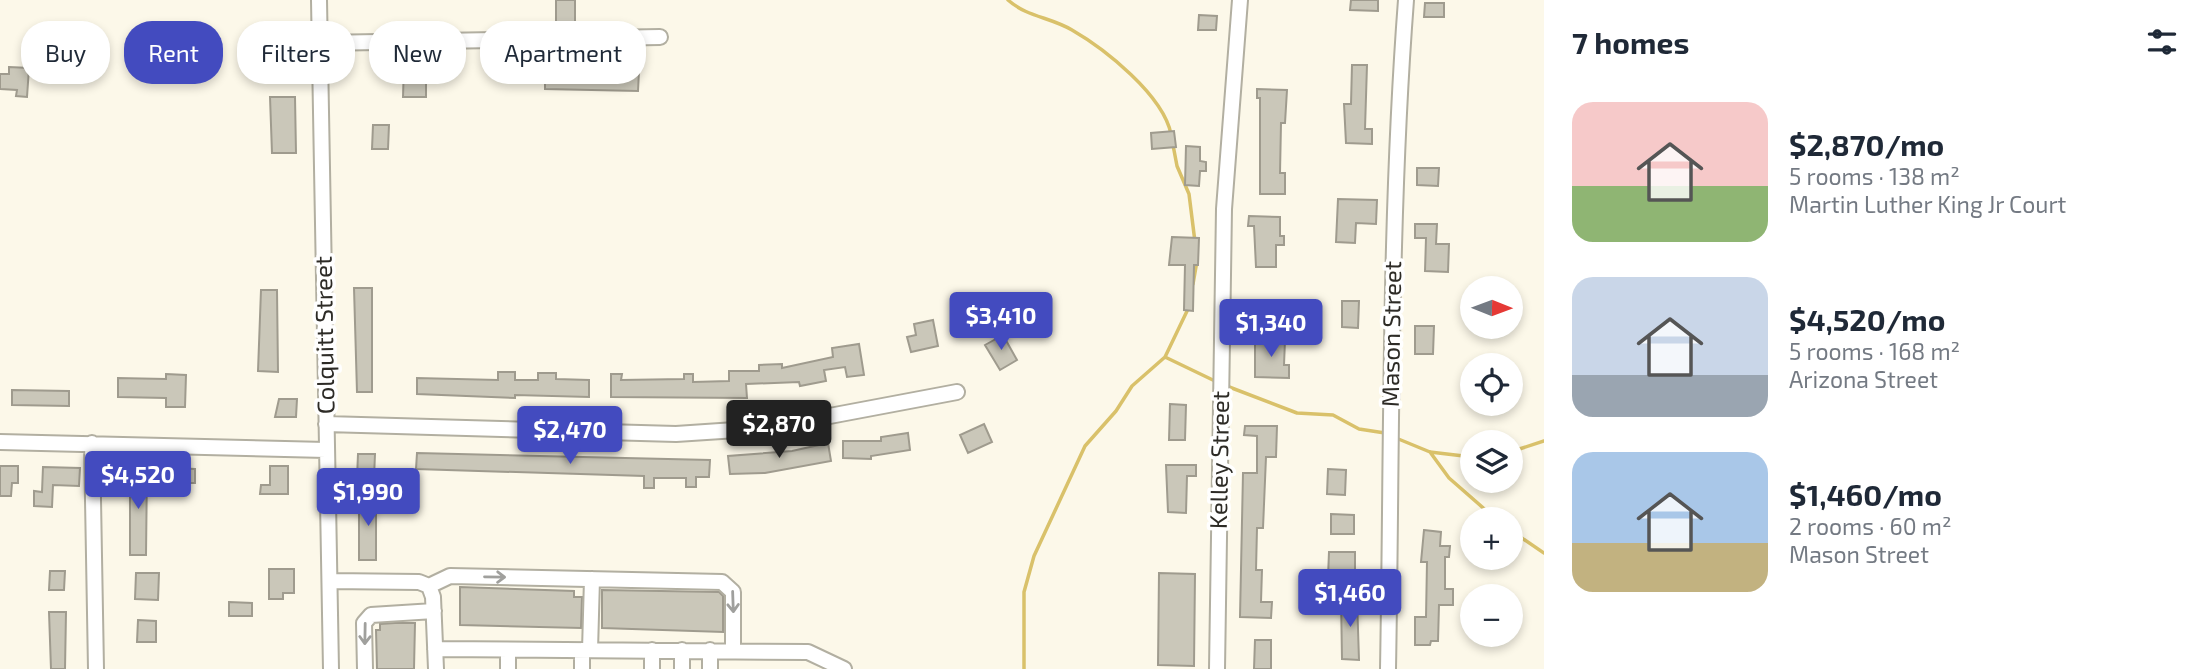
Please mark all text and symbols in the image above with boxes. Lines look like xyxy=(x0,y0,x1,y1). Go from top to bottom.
chip: Buy xyxy=(21,21,110,84)
chip: Rent xyxy=(124,21,223,84)
chip: Filters xyxy=(237,21,355,84)
chip: New xyxy=(369,21,466,84)
chip: Apartment xyxy=(480,21,646,84)
icon: filters xyxy=(2143,23,2181,61)
text: 7 homes xyxy=(1572,24,1689,60)
text: $2,870/mo xyxy=(1789,126,1944,162)
icon: home xyxy=(1628,130,1712,214)
text: 5 rooms · 138 m² xyxy=(1789,162,1960,190)
text: Martin Luther King Jr Court xyxy=(1789,190,2066,218)
street label: Colquitt Street xyxy=(308,256,339,414)
street label: Mason Street xyxy=(1375,261,1406,407)
north arrow xyxy=(1460,276,1522,340)
map controls xyxy=(1460,276,1523,647)
pin: $3,410 xyxy=(944,292,1058,352)
pin: $1,340 xyxy=(1214,300,1328,359)
text: $3,410 xyxy=(966,301,1036,329)
text: $4,520/mo xyxy=(1789,301,1945,337)
icon: home xyxy=(1628,305,1712,389)
text: $1,340 xyxy=(1235,308,1307,336)
text: 5 rooms · 168 m² xyxy=(1789,337,1960,365)
button: locate xyxy=(1460,353,1523,416)
text: Arizona Street xyxy=(1789,365,1938,393)
street label: Kelley Street xyxy=(1203,391,1234,529)
pin: $2,870 xyxy=(722,400,836,460)
pin: $2,470 xyxy=(513,406,627,466)
text: $2,870 xyxy=(742,409,816,437)
text: $2,470 xyxy=(533,415,607,443)
button: layers xyxy=(1460,430,1523,493)
pin: $4,520 xyxy=(81,452,195,511)
text: $4,520 xyxy=(101,460,175,488)
pin: $1,990 xyxy=(311,468,425,528)
text: $1,460/mo xyxy=(1789,476,1942,512)
text: $1,990 xyxy=(333,477,403,505)
icon: home xyxy=(1628,480,1712,564)
button: + xyxy=(1460,507,1523,570)
text: 2 rooms · 60 m² xyxy=(1789,512,1951,540)
text: Mason Street xyxy=(1789,540,1929,568)
one-way arrow xyxy=(484,570,507,584)
pin: $1,460 xyxy=(1293,570,1407,629)
text: $1,460 xyxy=(1314,578,1386,606)
button: − xyxy=(1460,584,1523,647)
one-way arrow xyxy=(726,590,739,613)
one-way arrow xyxy=(358,622,372,645)

